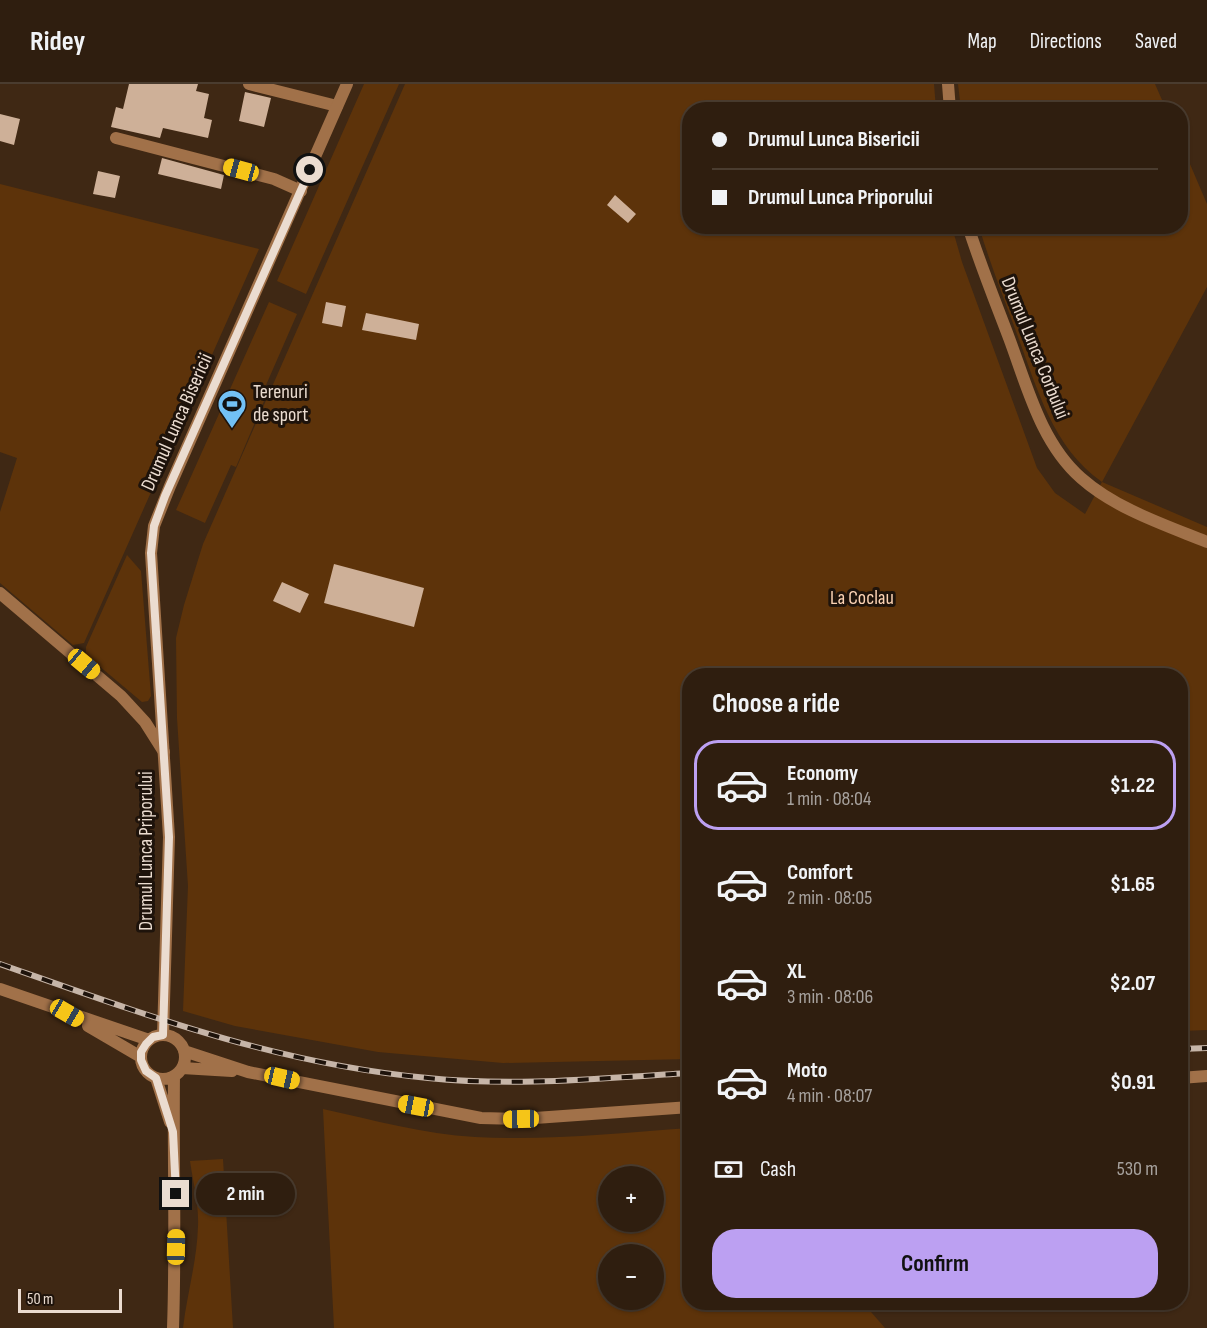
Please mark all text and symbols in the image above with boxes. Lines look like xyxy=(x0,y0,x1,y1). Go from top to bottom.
text: Ridey xyxy=(30,25,85,58)
text: Map xyxy=(967,29,997,54)
text: Directions xyxy=(1030,29,1102,54)
text: Saved xyxy=(1135,29,1177,54)
text: Drumul Lunca Bisericii xyxy=(748,126,920,153)
route start xyxy=(296,156,323,183)
car xyxy=(221,157,261,183)
text: Drumul Lunca Priporului xyxy=(748,184,933,211)
street label: Drumul Lunca Corbului xyxy=(996,274,1074,422)
street label: Drumul Lunca Bisericii xyxy=(136,350,218,494)
place label: Terenuri de sport xyxy=(253,380,308,427)
sports icon: Terenuri de sport xyxy=(216,388,248,430)
park label: La Coclau xyxy=(830,586,894,610)
car xyxy=(64,646,104,682)
text: Choose a ride xyxy=(712,688,840,720)
icon: car xyxy=(715,758,769,812)
text: Economy xyxy=(787,760,858,787)
street label: Drumul Lunca Priporului xyxy=(134,771,158,931)
text: $1.22 xyxy=(1110,772,1155,799)
text: 1 min · 08:04 xyxy=(787,787,871,811)
icon: car xyxy=(715,857,769,911)
text: Comfort xyxy=(787,859,853,886)
text: $1.65 xyxy=(1110,871,1155,898)
text: 2 min · 08:05 xyxy=(787,886,872,910)
icon: car xyxy=(715,956,769,1010)
text: XL xyxy=(787,958,806,985)
text: $2.07 xyxy=(1110,970,1155,997)
text: 3 min · 08:06 xyxy=(787,985,873,1009)
car xyxy=(47,996,87,1030)
icon: car xyxy=(715,1055,769,1109)
text: Moto xyxy=(787,1057,827,1084)
car xyxy=(262,1065,302,1091)
text: $0.91 xyxy=(1110,1069,1155,1096)
text: 4 min · 08:07 xyxy=(787,1084,872,1108)
car xyxy=(397,1094,435,1118)
car xyxy=(503,1110,539,1128)
icon: cash xyxy=(712,1153,745,1186)
text: Cash xyxy=(760,1156,796,1183)
text: 530 m xyxy=(1117,1157,1158,1181)
map controls xyxy=(598,1166,664,1310)
button: + xyxy=(598,1166,664,1232)
callout: 2 min xyxy=(197,1173,296,1215)
route end xyxy=(162,1180,189,1207)
text: 2 min xyxy=(226,1182,265,1206)
car xyxy=(167,1229,185,1265)
button: Confirm xyxy=(712,1229,1158,1298)
button: − xyxy=(598,1244,664,1310)
scale bar xyxy=(18,1286,122,1314)
text: 50 m xyxy=(27,1290,53,1309)

